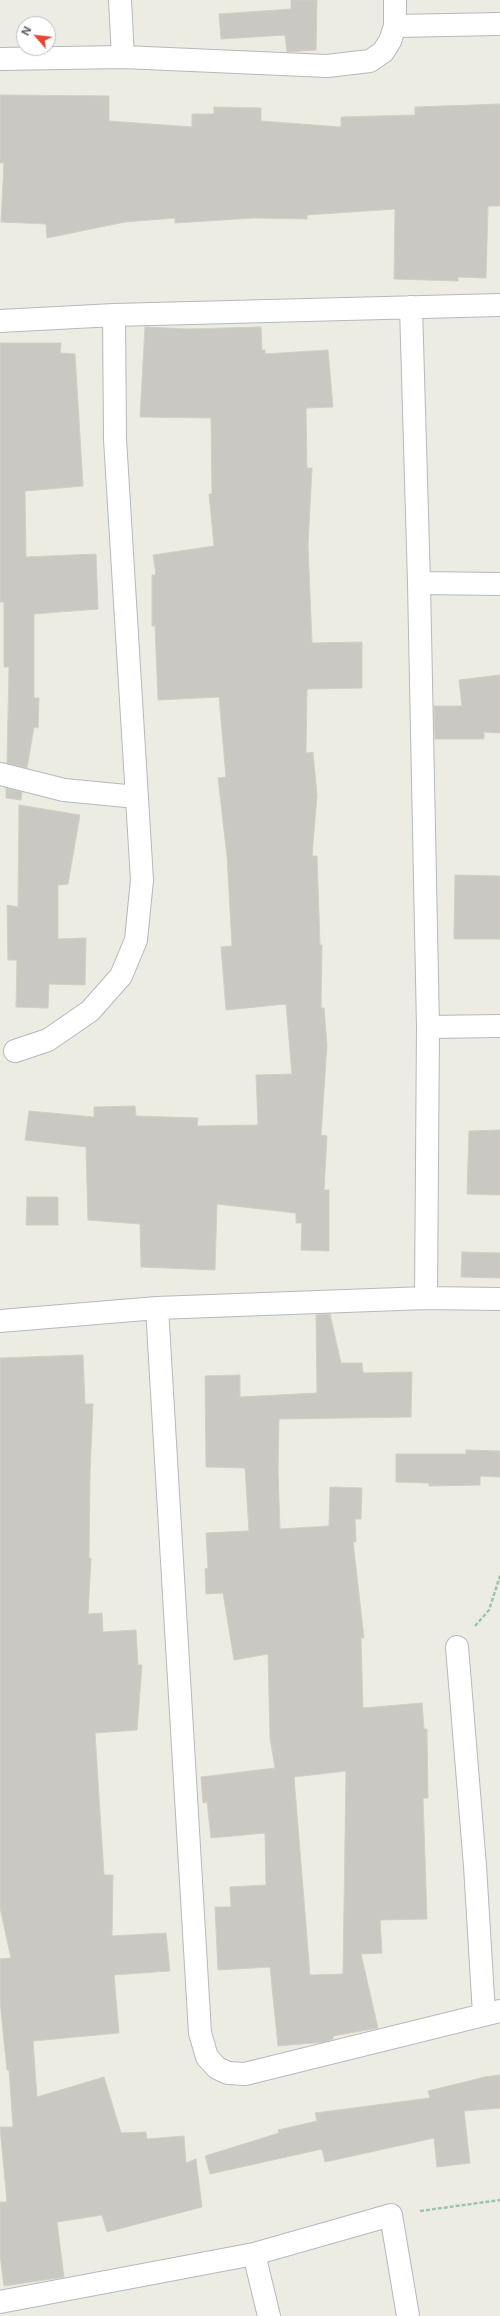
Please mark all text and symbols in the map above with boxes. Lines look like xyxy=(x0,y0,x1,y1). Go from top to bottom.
north arrow xyxy=(16,16,56,56)
text: N xyxy=(18,24,34,38)

